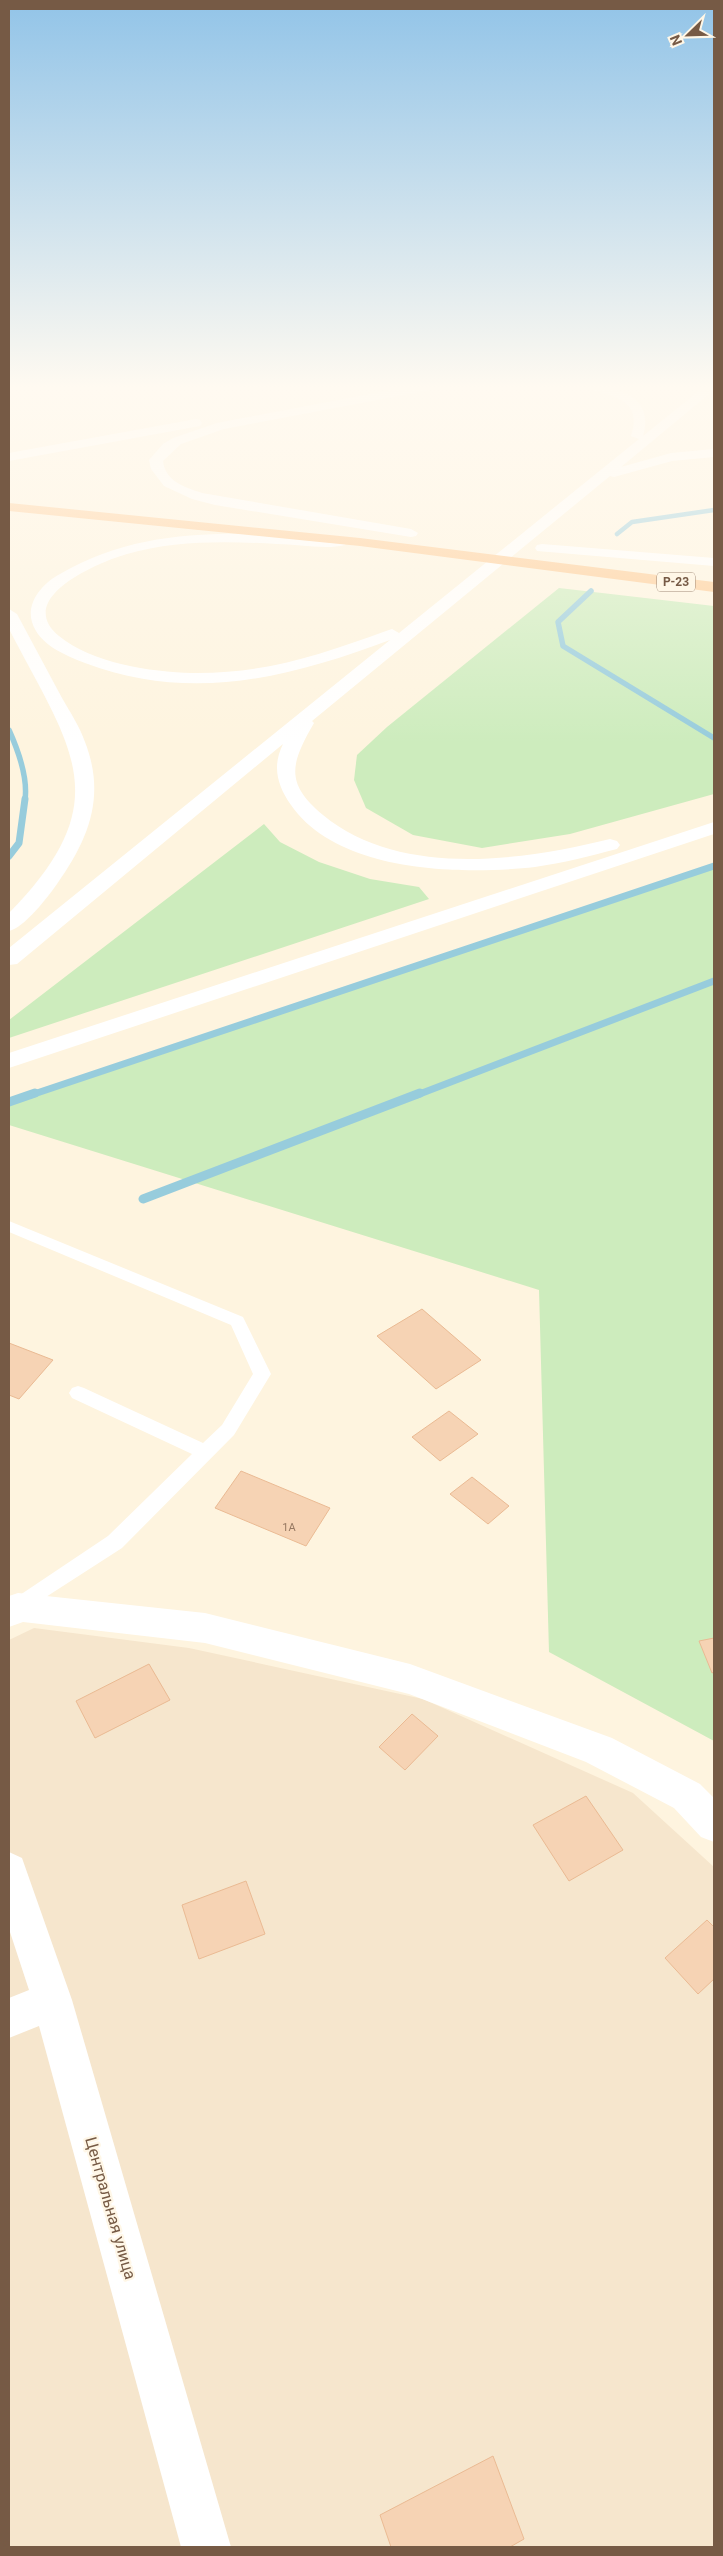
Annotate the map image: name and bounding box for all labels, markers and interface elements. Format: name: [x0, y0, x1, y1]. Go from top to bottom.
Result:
north arrow: [663, 10, 713, 60]
text: N: [667, 32, 685, 48]
road number: Р-23: [657, 572, 695, 592]
house number: 1А: [282, 1521, 297, 1534]
street label: Центральная улица: [81, 2135, 140, 2282]

